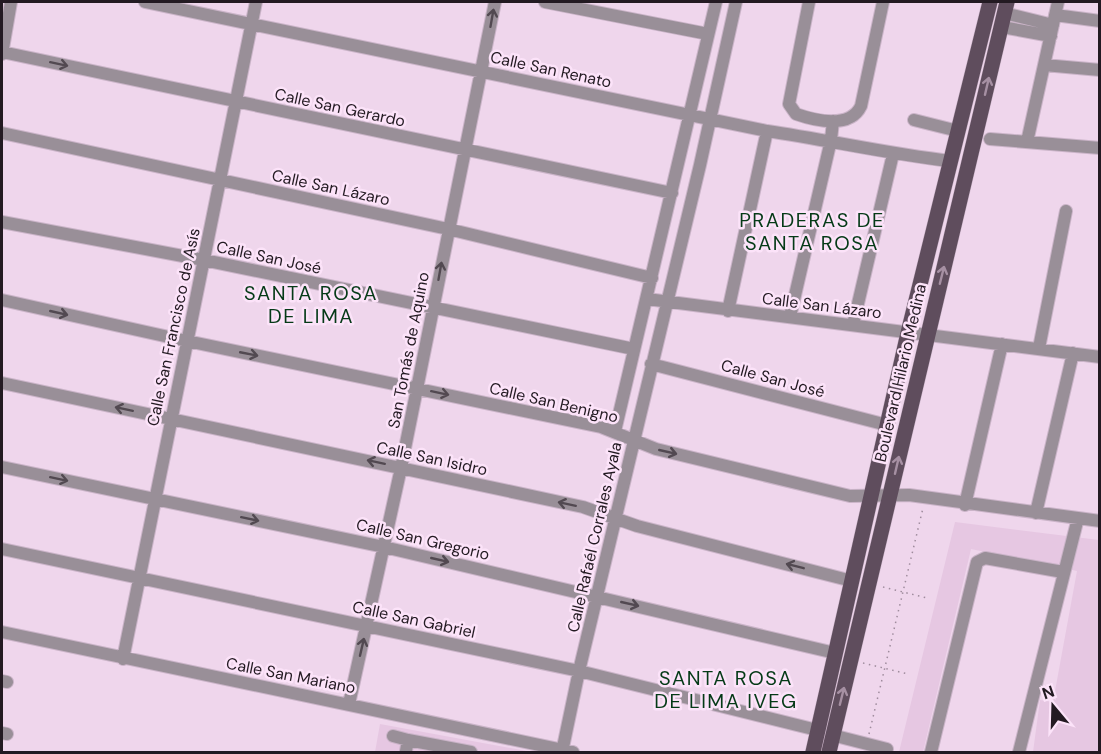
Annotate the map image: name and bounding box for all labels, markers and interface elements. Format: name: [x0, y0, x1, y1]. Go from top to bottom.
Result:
one-way arrow: [487, 8, 498, 28]
street label: Calle San Renato: [488, 46, 613, 93]
one-way arrow: [49, 59, 68, 71]
one-way arrow: [982, 76, 994, 95]
street label: Calle San Gerardo: [273, 83, 407, 132]
street label: Calle San Lázaro: [270, 165, 392, 210]
district label: PRADERAS DE SANTA ROSA: [739, 207, 885, 256]
street label: Calle San Francisco de Asís: [142, 226, 205, 428]
street label: Calle San José: [215, 236, 323, 279]
one-way arrow: [435, 261, 446, 281]
one-way arrow: [936, 266, 948, 285]
street label: San Tomás de Aquino: [383, 270, 434, 430]
district label: SANTA ROSA DE LIMA: [244, 280, 378, 329]
street label: Boulevard Hilario Medina: [870, 282, 931, 464]
street label: Calle San Lázaro: [761, 288, 883, 323]
one-way arrow: [49, 307, 68, 319]
one-way arrow: [239, 349, 258, 360]
street label: Calle San José: [719, 355, 827, 402]
street label: Calle San Benigno: [487, 377, 620, 428]
one-way arrow: [431, 387, 450, 399]
one-way arrow: [115, 403, 134, 414]
street label: Calle San Isidro: [375, 436, 489, 480]
street label: Calle Rafaél Corrales Ayala: [562, 440, 627, 634]
one-way arrow: [659, 447, 678, 459]
one-way arrow: [367, 456, 386, 468]
one-way arrow: [891, 456, 903, 475]
one-way arrow: [48, 474, 68, 485]
one-way arrow: [558, 498, 577, 509]
one-way arrow: [239, 514, 259, 525]
street label: Calle San Gregorio: [354, 514, 492, 565]
one-way arrow: [431, 554, 450, 566]
one-way arrow: [786, 560, 805, 572]
street label: Calle San Gabriel: [350, 596, 477, 643]
one-way arrow: [620, 599, 639, 610]
one-way arrow: [357, 637, 369, 656]
street label: Calle San Mariano: [224, 653, 357, 698]
district label: SANTA ROSA DE LIMA IVEG: [654, 665, 798, 714]
north arrow: [1023, 676, 1083, 736]
text: N: [1039, 680, 1057, 704]
one-way arrow: [836, 686, 848, 705]

